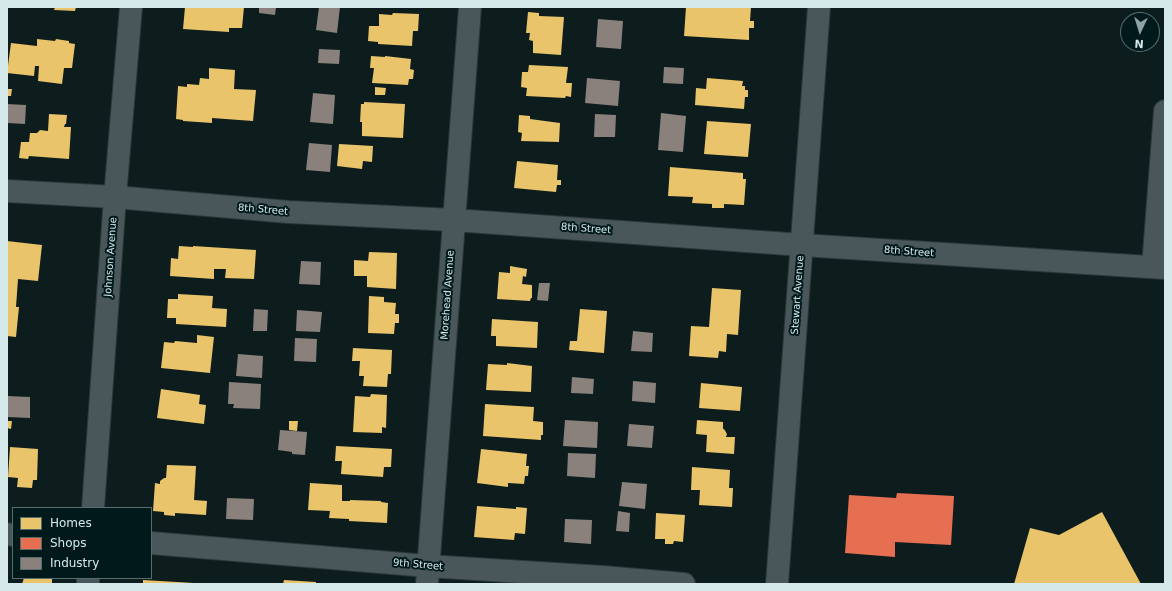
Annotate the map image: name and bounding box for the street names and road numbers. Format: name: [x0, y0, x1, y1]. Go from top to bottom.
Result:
street label: 8th Street: [237, 202, 289, 218]
street label: Johnson Avenue: [102, 217, 120, 297]
street label: 8th Street: [561, 221, 611, 237]
street label: 8th Street: [884, 244, 934, 260]
street label: Morehead Avenue: [439, 250, 457, 340]
street label: Stewart Avenue: [789, 255, 807, 335]
street label: 9th Street: [392, 557, 444, 573]

